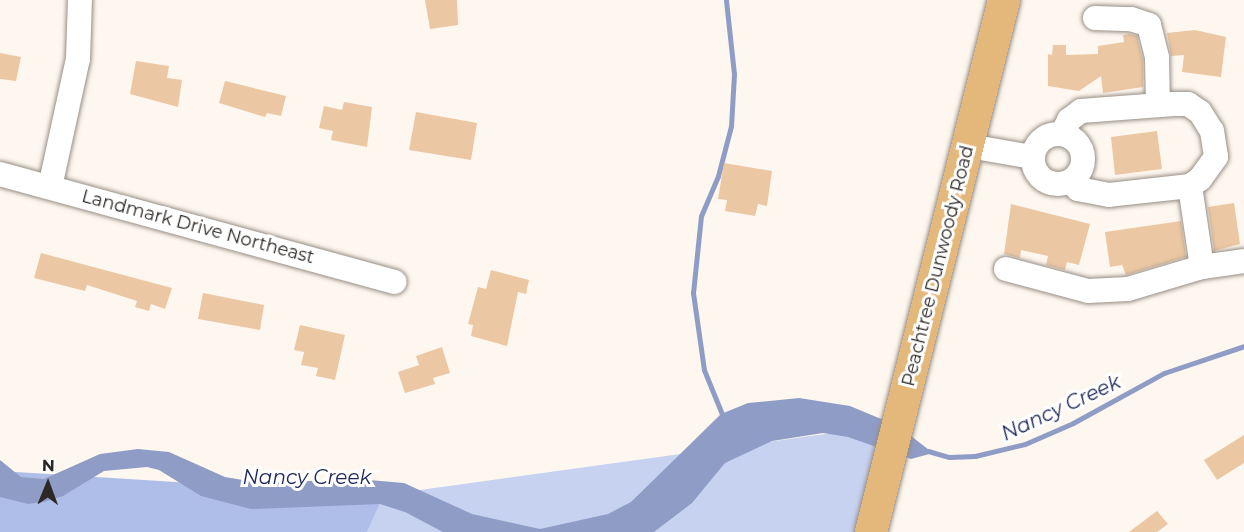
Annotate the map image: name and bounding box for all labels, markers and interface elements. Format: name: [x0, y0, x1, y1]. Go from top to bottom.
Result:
street label: Peachtree Dunwoody Road: [898, 143, 978, 389]
street label: Landmark Drive Northeast: [79, 186, 317, 268]
water label: Nancy Creek: [998, 370, 1124, 446]
north arrow: [18, 454, 78, 514]
text: N: [42, 456, 55, 475]
water label: Nancy Creek: [243, 465, 371, 489]

